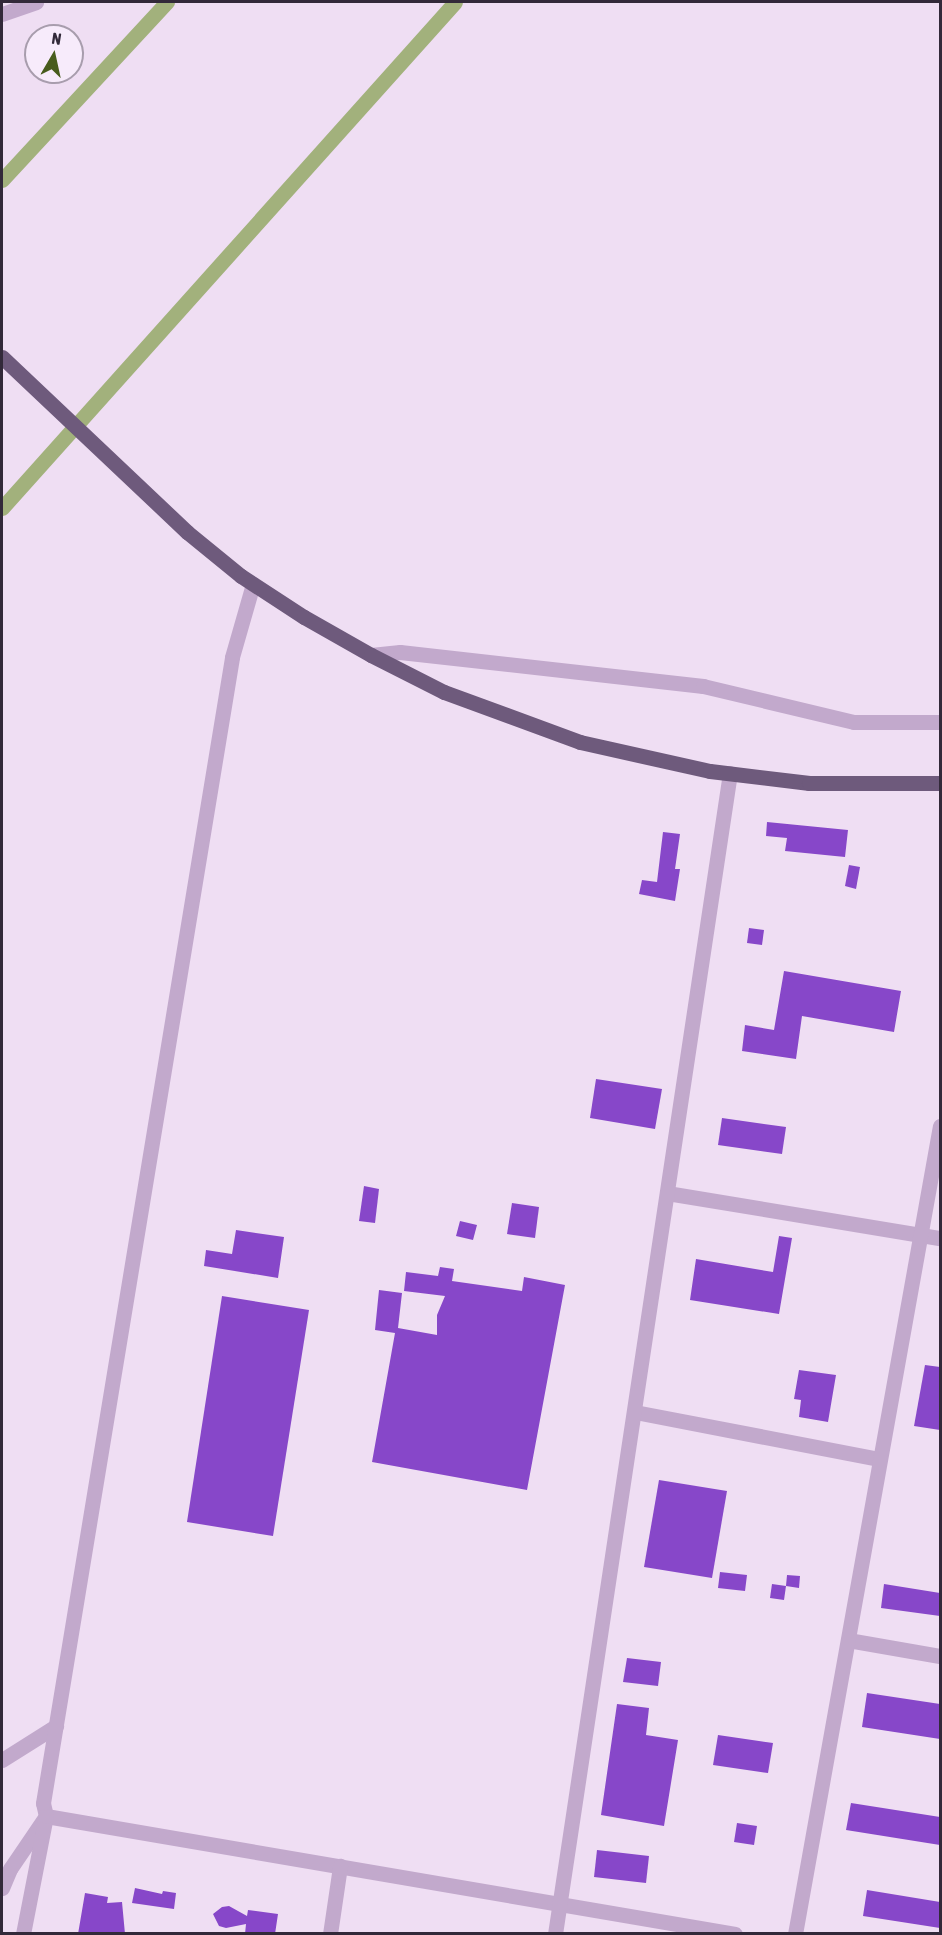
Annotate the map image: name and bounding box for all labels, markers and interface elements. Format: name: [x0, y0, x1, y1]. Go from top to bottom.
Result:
north arrow: [24, 24, 84, 84]
text: N: [50, 29, 63, 48]

